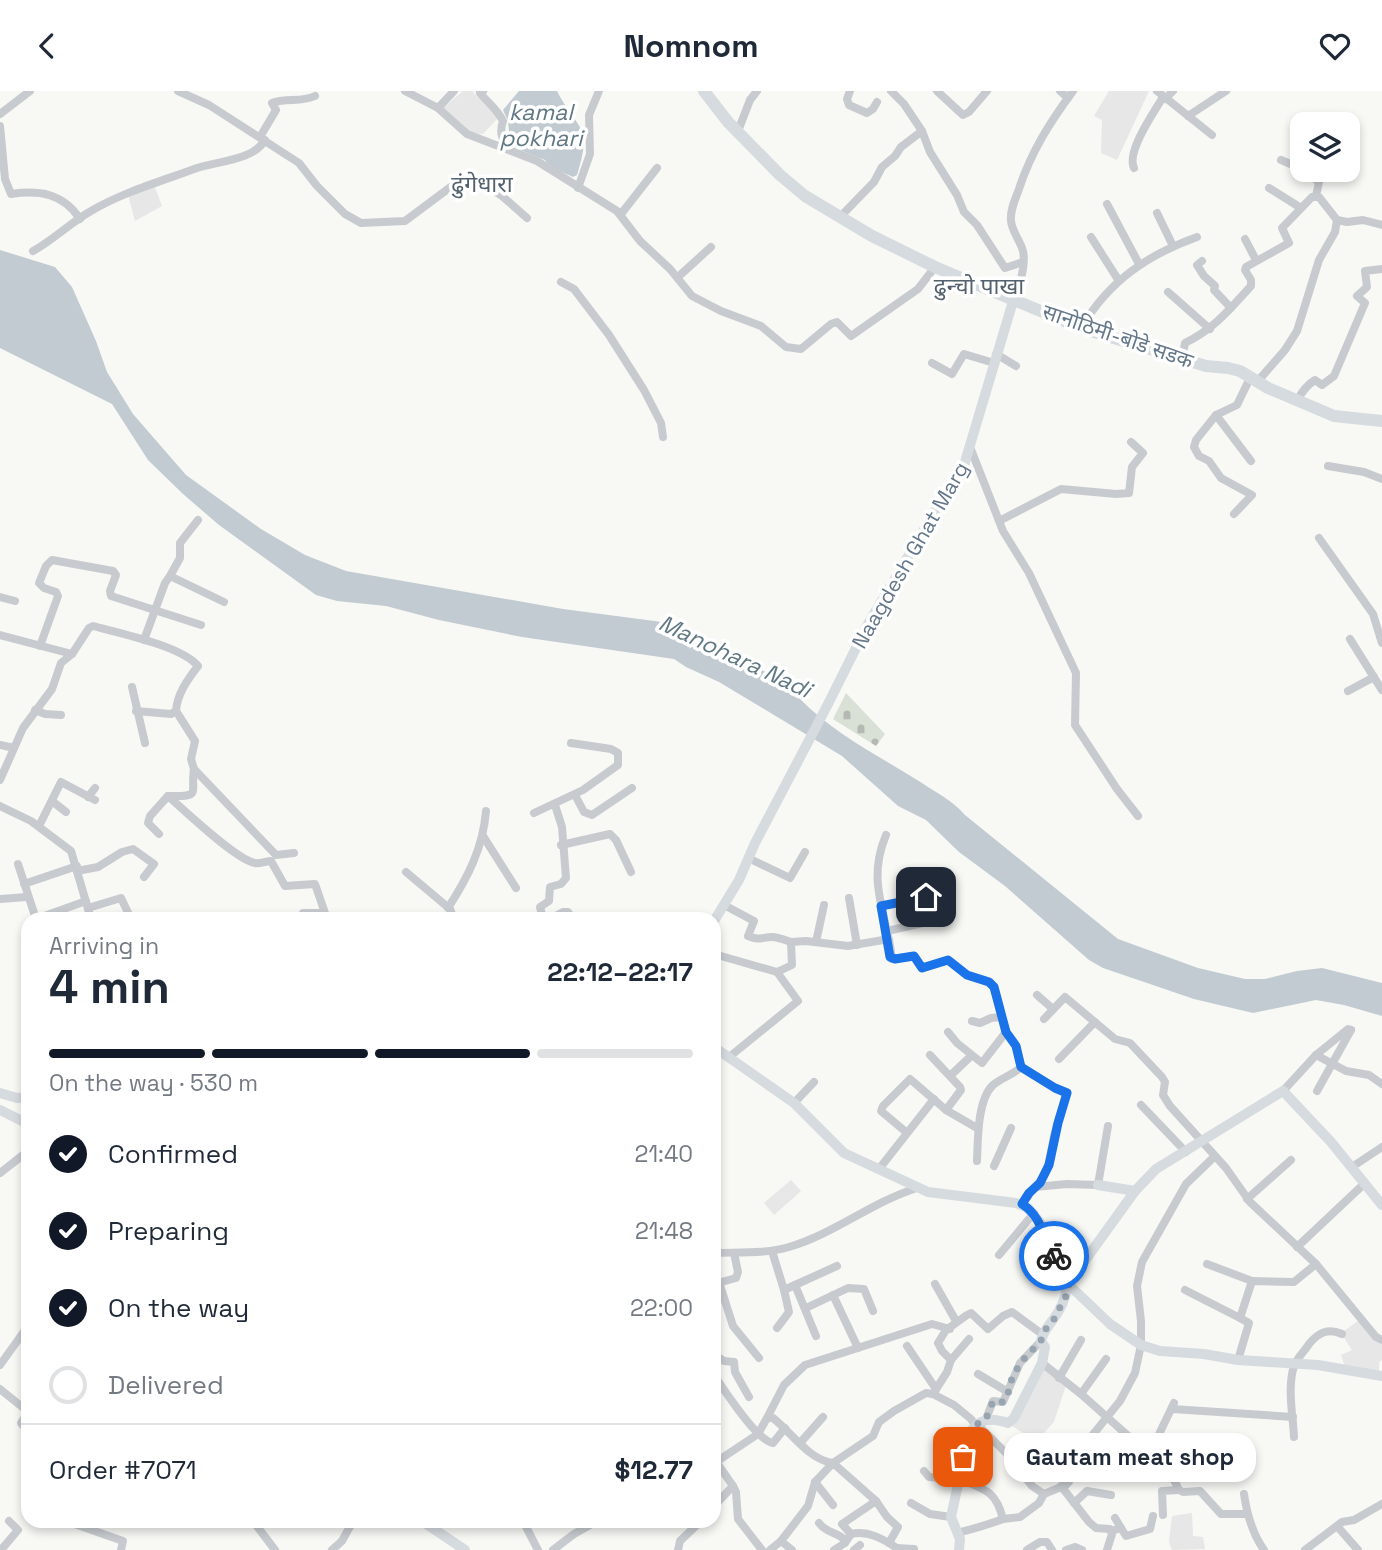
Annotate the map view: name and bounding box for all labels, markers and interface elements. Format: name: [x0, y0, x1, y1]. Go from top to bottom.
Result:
text: Nomnom: [624, 26, 758, 66]
icon: back: [28, 27, 66, 65]
icon: heart: [1316, 27, 1354, 65]
water label: kamal pokhari: [499, 97, 585, 153]
map controls: [1290, 112, 1360, 182]
button: layers: [1290, 112, 1360, 182]
district label: ढुंगेधारा: [451, 169, 514, 199]
district label: ढुन्चो पाखा: [934, 271, 1025, 301]
street label: सानोठिमी-बोडे सडक: [1039, 298, 1198, 375]
street label: Naagdesh Ghat Marg: [846, 457, 974, 653]
water label: Manohara Nadi: [654, 608, 818, 705]
pin: [896, 867, 956, 927]
icon: home: [907, 878, 945, 916]
text: Arriving in: [49, 931, 159, 961]
text: 22:12–22:17: [547, 955, 693, 989]
text: 4 min: [49, 958, 170, 1016]
text: On the way · 530 m: [49, 1068, 258, 1098]
icon: check: [49, 1135, 87, 1173]
text: Confirmed: [108, 1137, 238, 1171]
text: 21:40: [635, 1139, 693, 1169]
icon: check: [49, 1212, 87, 1250]
text: Preparing: [108, 1214, 229, 1248]
text: 21:48: [635, 1216, 693, 1246]
courier: [1019, 1221, 1089, 1291]
icon: bike: [1035, 1237, 1073, 1275]
icon: check: [49, 1289, 87, 1327]
text: On the way: [108, 1291, 249, 1325]
text: 22:00: [630, 1293, 693, 1323]
text: Delivered: [108, 1368, 224, 1402]
pin: [933, 1427, 993, 1487]
callout: Gautam meat shop: [1005, 1433, 1257, 1481]
icon: bag: [944, 1438, 982, 1476]
text: Gautam meat shop: [1026, 1442, 1234, 1472]
text: Order #7071: [49, 1453, 197, 1487]
text: $12.77: [614, 1453, 693, 1487]

